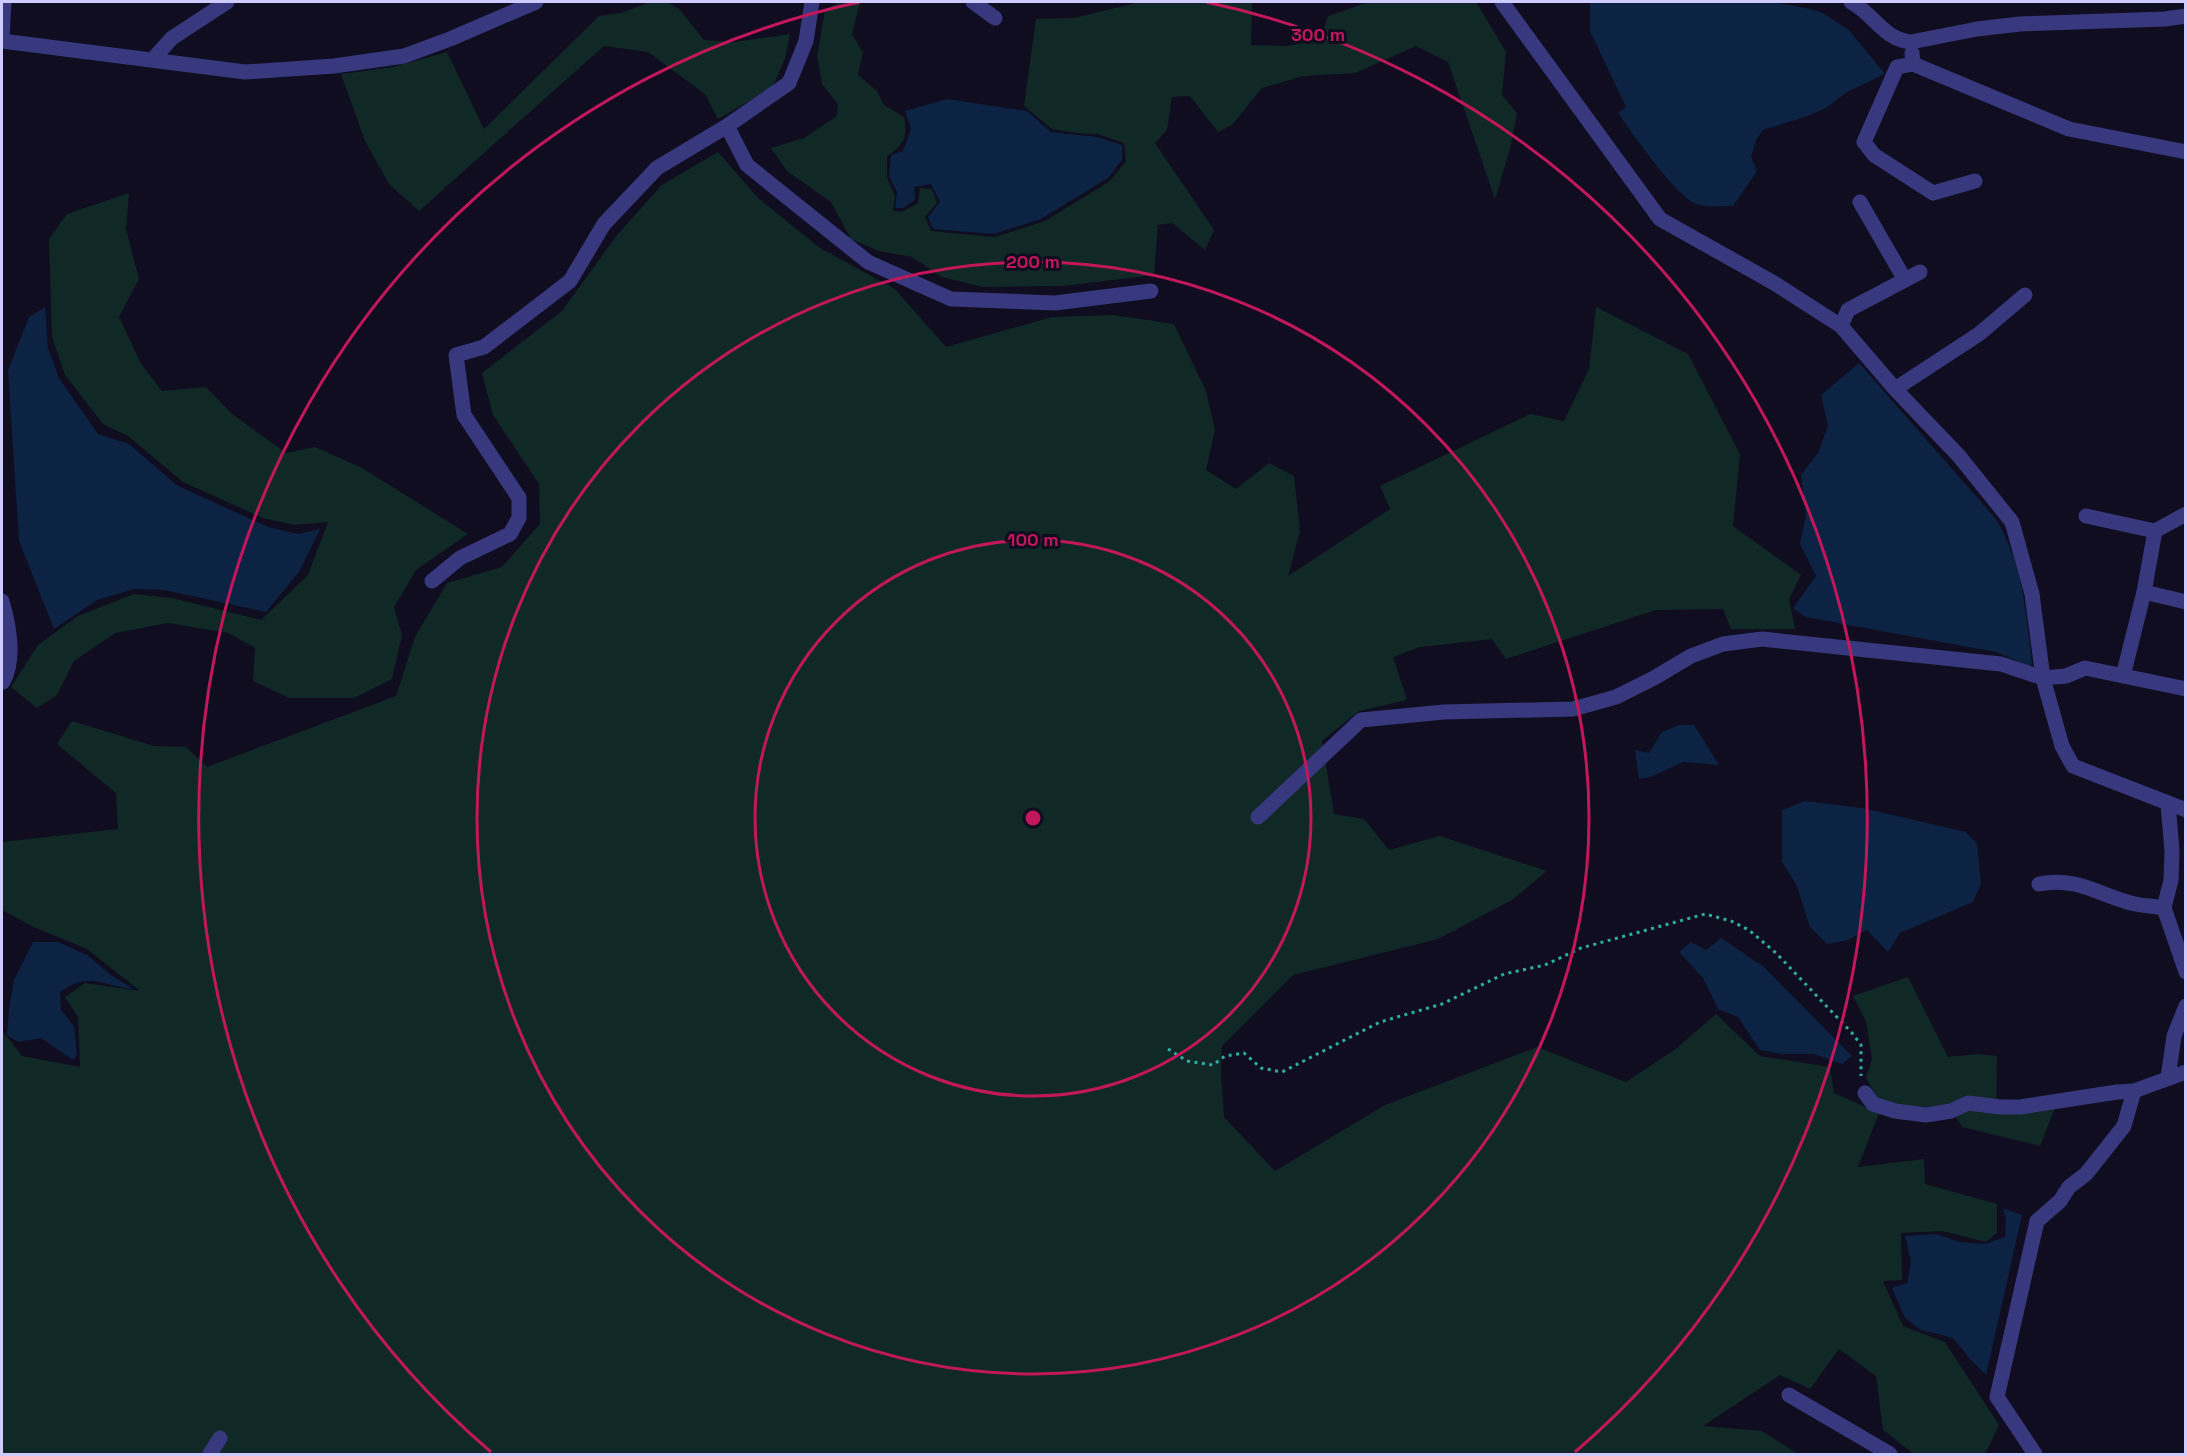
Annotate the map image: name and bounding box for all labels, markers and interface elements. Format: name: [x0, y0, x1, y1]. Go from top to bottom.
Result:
text: 300 m: [1291, 23, 1345, 46]
text: 200 m: [1006, 250, 1060, 273]
text: 100 m: [1007, 528, 1059, 551]
centre of rings: [1023, 808, 1043, 828]

